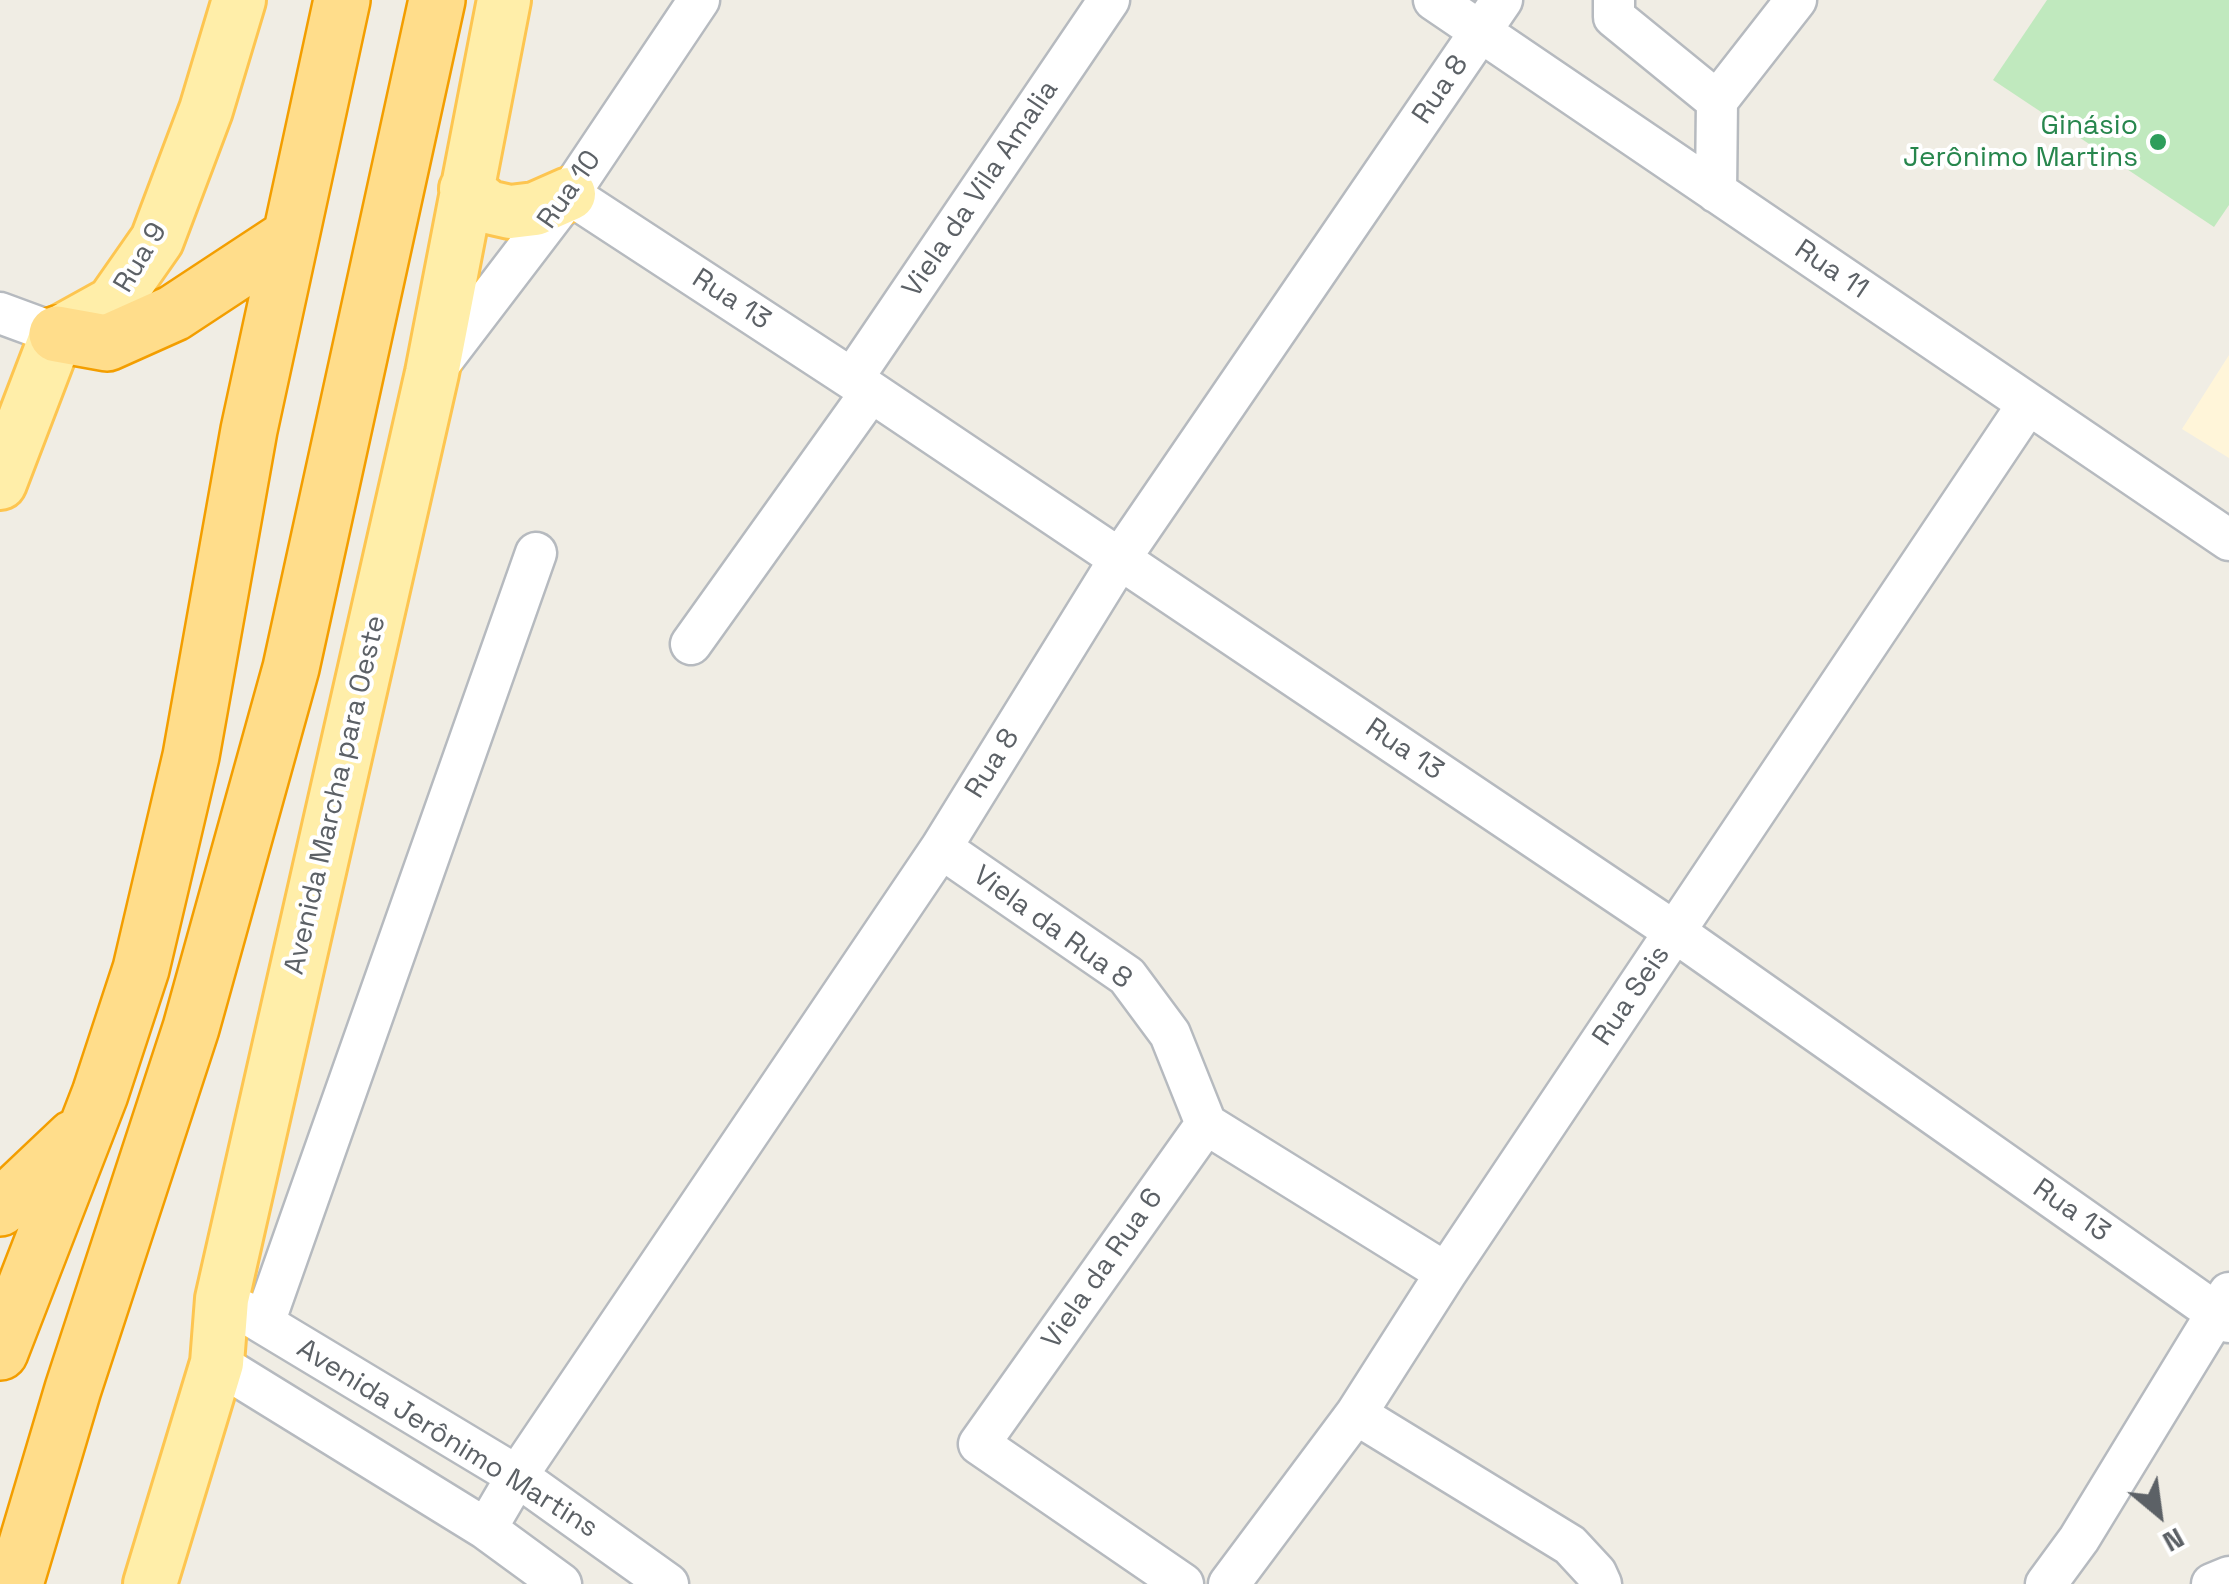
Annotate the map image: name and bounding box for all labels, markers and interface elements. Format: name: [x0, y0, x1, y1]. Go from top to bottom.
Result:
street label: Rua 8: [1406, 49, 1476, 131]
street label: Viela da Vila Amalia: [896, 74, 1066, 304]
place label: Ginásio Jerônimo Martins: [1903, 109, 2138, 175]
marker: Ginásio Jerônimo Martins: [2147, 131, 2169, 153]
street label: Rua 10: [531, 144, 609, 236]
street label: Rua 9: [107, 217, 175, 299]
street label: Rua 11: [1788, 233, 1874, 307]
street label: Rua 13: [685, 262, 777, 338]
street label: Avenida Marcha para Oeste: [278, 612, 394, 978]
street label: Rua 13: [1359, 712, 1449, 788]
street label: Rua 8: [959, 723, 1027, 805]
street label: Viela da Rua 8: [966, 859, 1138, 997]
street label: Rua Seis: [1586, 940, 1678, 1052]
street label: Rua 13: [2026, 1172, 2116, 1250]
street label: Viela da Rua 6: [1035, 1183, 1171, 1355]
street label: Avenida Jerônimo Martins: [290, 1332, 604, 1546]
north arrow: [2109, 1464, 2209, 1564]
text: N: [2157, 1520, 2190, 1561]

